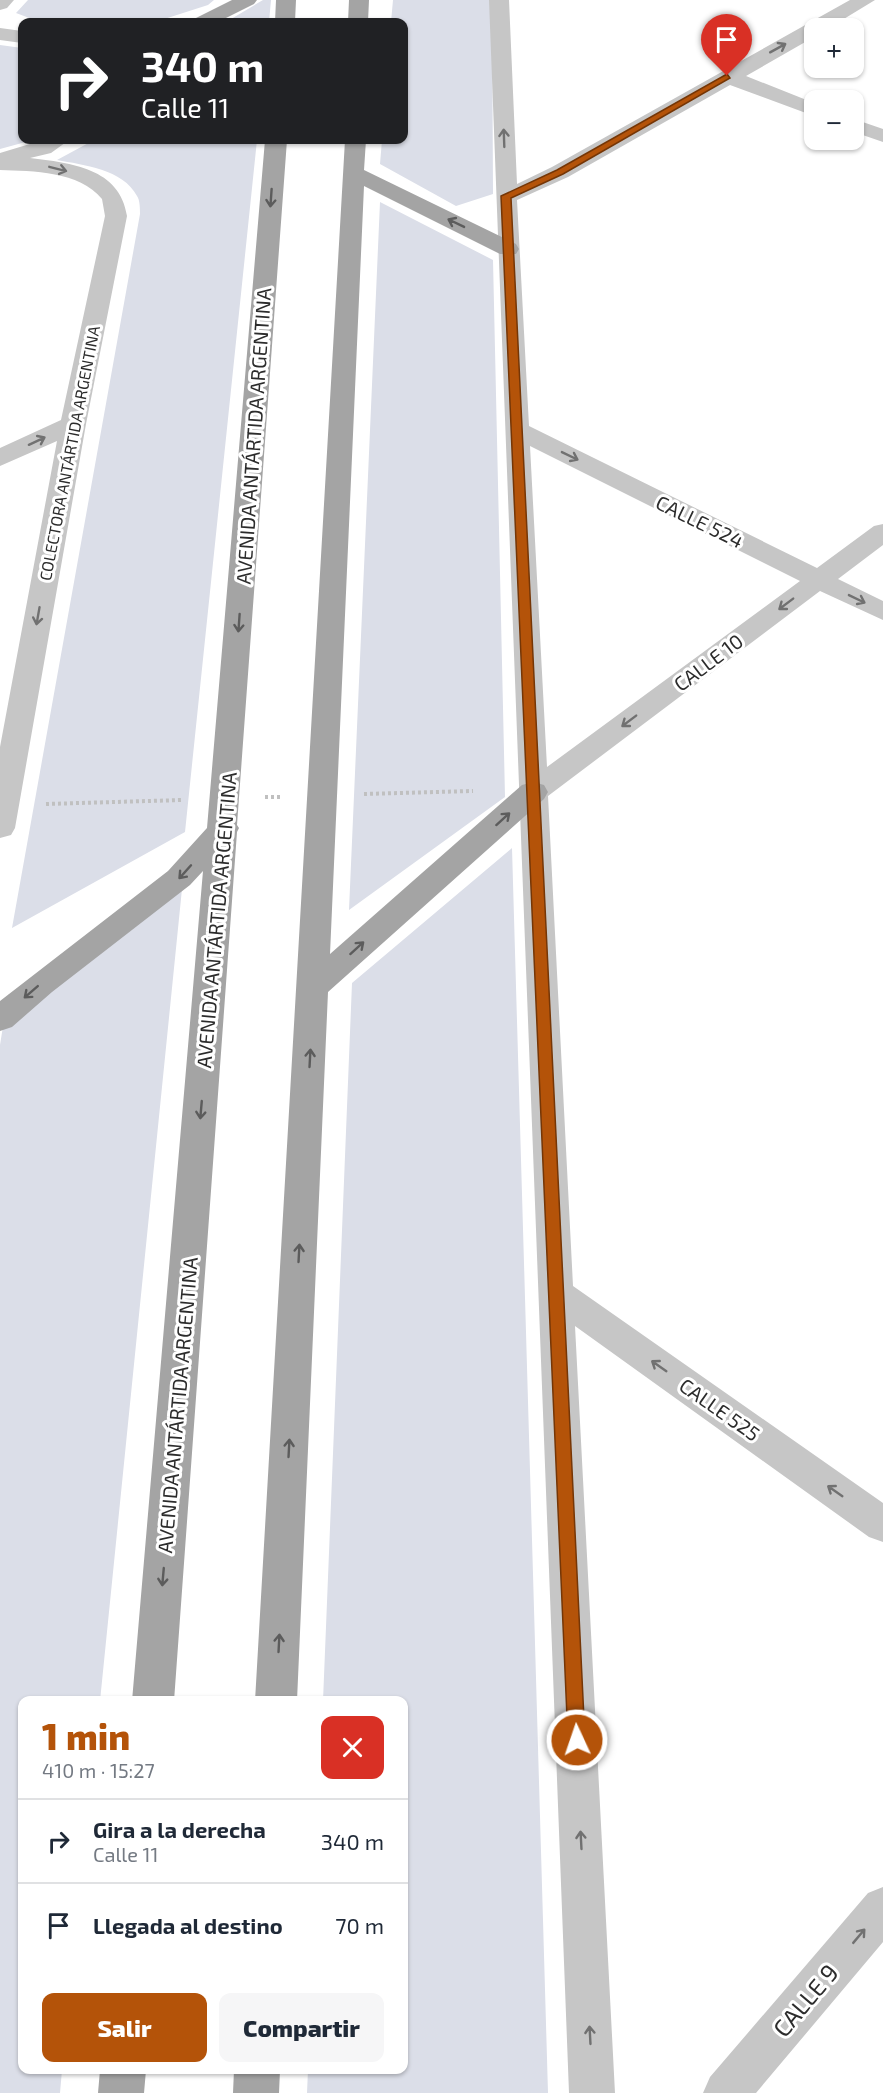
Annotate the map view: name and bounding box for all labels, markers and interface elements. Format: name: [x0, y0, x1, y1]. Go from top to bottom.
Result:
pin: [701, 14, 752, 76]
map controls: [804, 18, 864, 150]
button: +: [804, 18, 864, 78]
icon: arrive: [710, 23, 743, 56]
text: 340 m: [141, 40, 264, 90]
icon: right: [42, 42, 120, 120]
one-way arrow: [769, 42, 787, 53]
button: −: [804, 90, 864, 150]
text: Calle 11: [141, 91, 229, 123]
one-way arrow: [498, 129, 510, 149]
one-way arrow: [48, 164, 67, 176]
one-way arrow: [266, 187, 277, 207]
one-way arrow: [447, 217, 465, 229]
street label: AVENIDA ANTÁRTIDA ARGENTINA: [231, 286, 275, 585]
street label: COLECTORA ANTÁRTIDA ARGENTINA: [35, 324, 103, 582]
one-way arrow: [27, 435, 45, 447]
one-way arrow: [561, 451, 579, 463]
street label: CALLE 524: [652, 490, 748, 552]
one-way arrow: [848, 594, 866, 606]
one-way arrow: [778, 598, 794, 611]
one-way arrow: [32, 605, 43, 625]
one-way arrow: [233, 612, 244, 632]
street label: CALLE 10: [669, 628, 747, 696]
one-way arrow: [621, 714, 637, 727]
street label: AVENIDA ANTÁRTIDA ARGENTINA: [191, 770, 241, 1069]
one-way arrow: [495, 812, 510, 826]
one-way arrow: [178, 864, 192, 879]
one-way arrow: [349, 941, 364, 955]
one-way arrow: [24, 985, 39, 999]
one-way arrow: [304, 1049, 315, 1069]
one-way arrow: [195, 1100, 206, 1120]
one-way arrow: [294, 1244, 305, 1264]
street label: AVENIDA ANTÁRTIDA ARGENTINA: [152, 1255, 202, 1554]
one-way arrow: [651, 1360, 668, 1372]
street label: CALLE 525: [675, 1373, 765, 1445]
one-way arrow: [284, 1438, 295, 1458]
one-way arrow: [828, 1485, 844, 1497]
one-way arrow: [157, 1566, 168, 1586]
one-way arrow: [274, 1633, 285, 1653]
position arrow: [545, 1708, 609, 1772]
text: 1 min: [42, 1714, 130, 1757]
button: close: [321, 1716, 384, 1779]
text: 410 m · 15:27: [42, 1758, 155, 1782]
text: Gira a la derecha: [93, 1816, 266, 1842]
icon: right: [42, 1825, 75, 1858]
text: 340 m: [321, 1828, 384, 1854]
one-way arrow: [575, 1830, 587, 1850]
text: Calle 11: [93, 1842, 158, 1866]
icon: arrive: [42, 1909, 75, 1942]
text: Llegada al destino: [93, 1912, 283, 1938]
text: 70 m: [335, 1912, 384, 1938]
one-way arrow: [852, 1929, 866, 1944]
street label: CALLE 9: [766, 1958, 844, 2042]
button: Salir: [42, 1993, 207, 2062]
button: Compartir: [219, 1993, 384, 2062]
one-way arrow: [584, 2025, 595, 2045]

